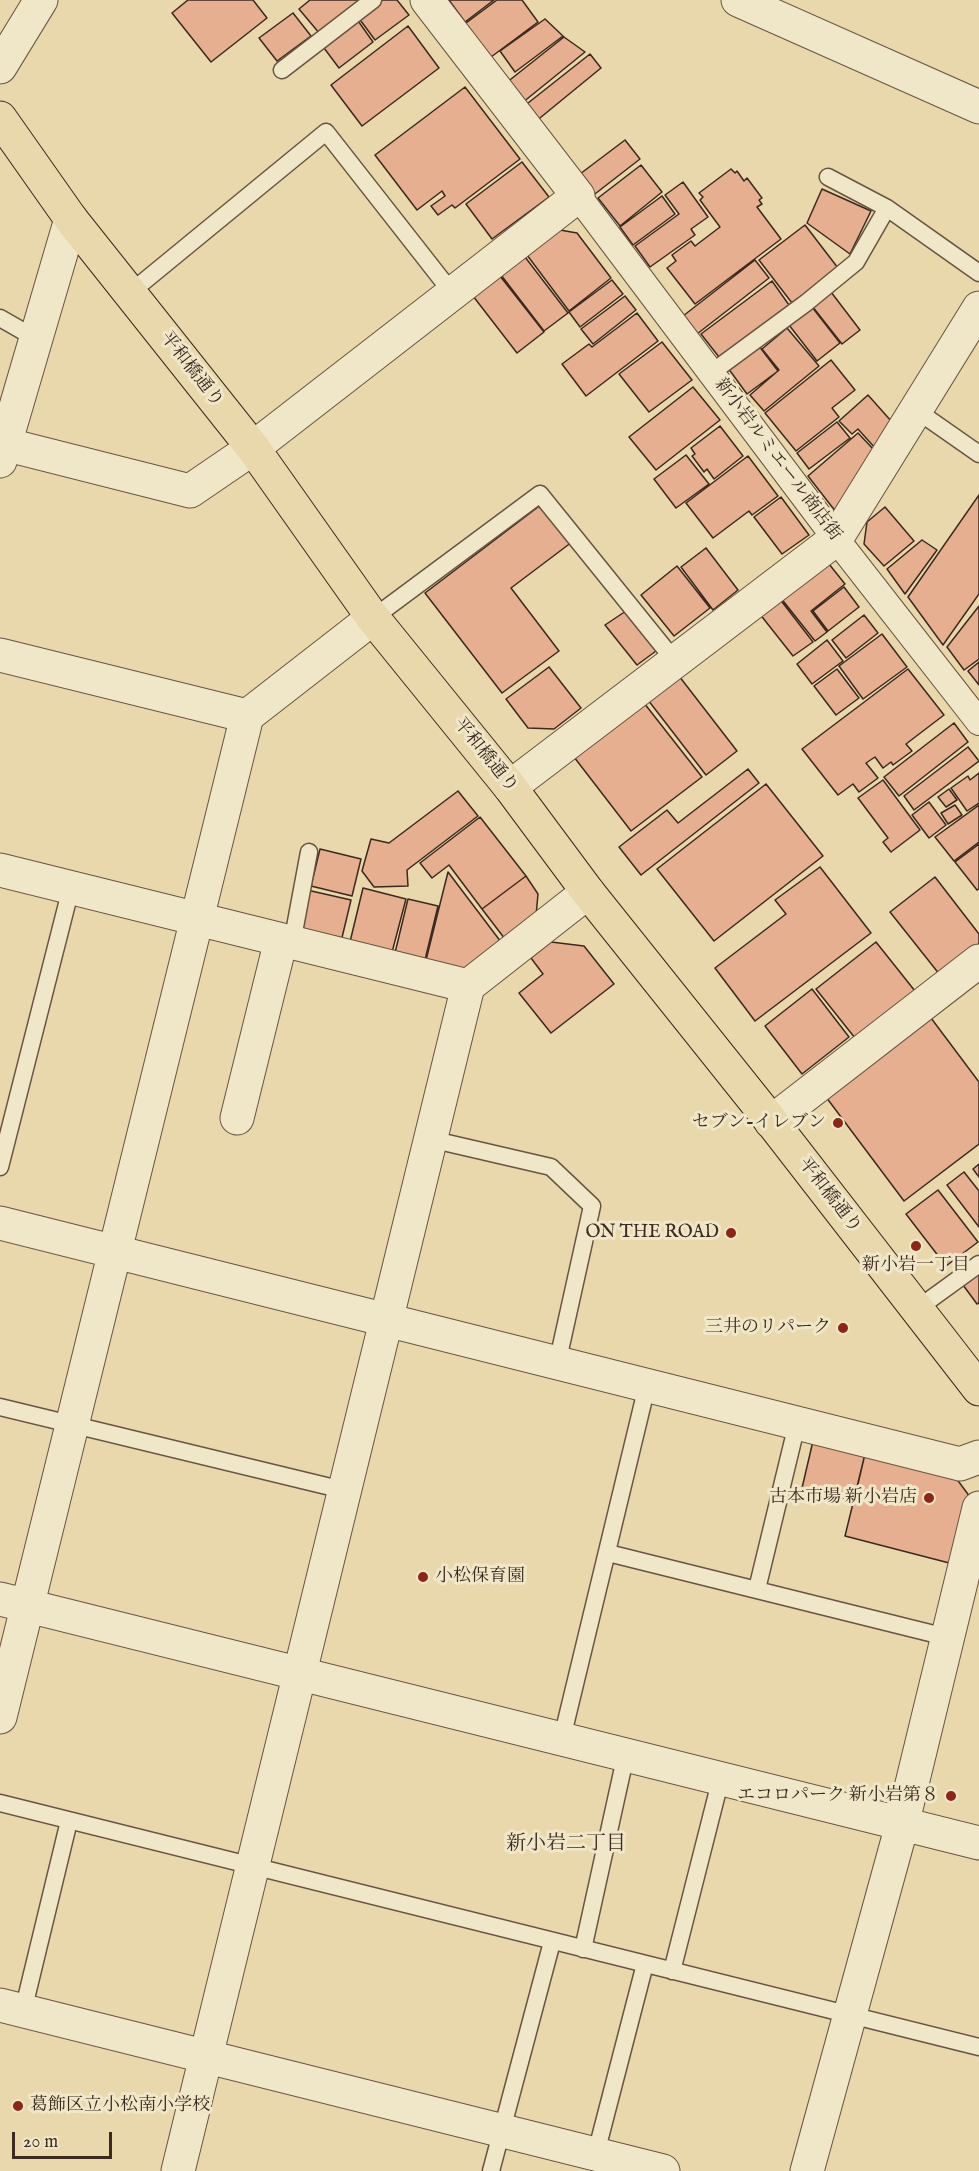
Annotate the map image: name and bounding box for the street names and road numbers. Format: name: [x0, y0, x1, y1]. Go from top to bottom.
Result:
street label: 平和橋通り: [155, 328, 227, 412]
street label: 新小岩ルミエール商店街: [709, 374, 845, 546]
street label: 平和橋通り: [448, 714, 522, 798]
street label: 平和橋通り: [793, 1154, 865, 1238]

